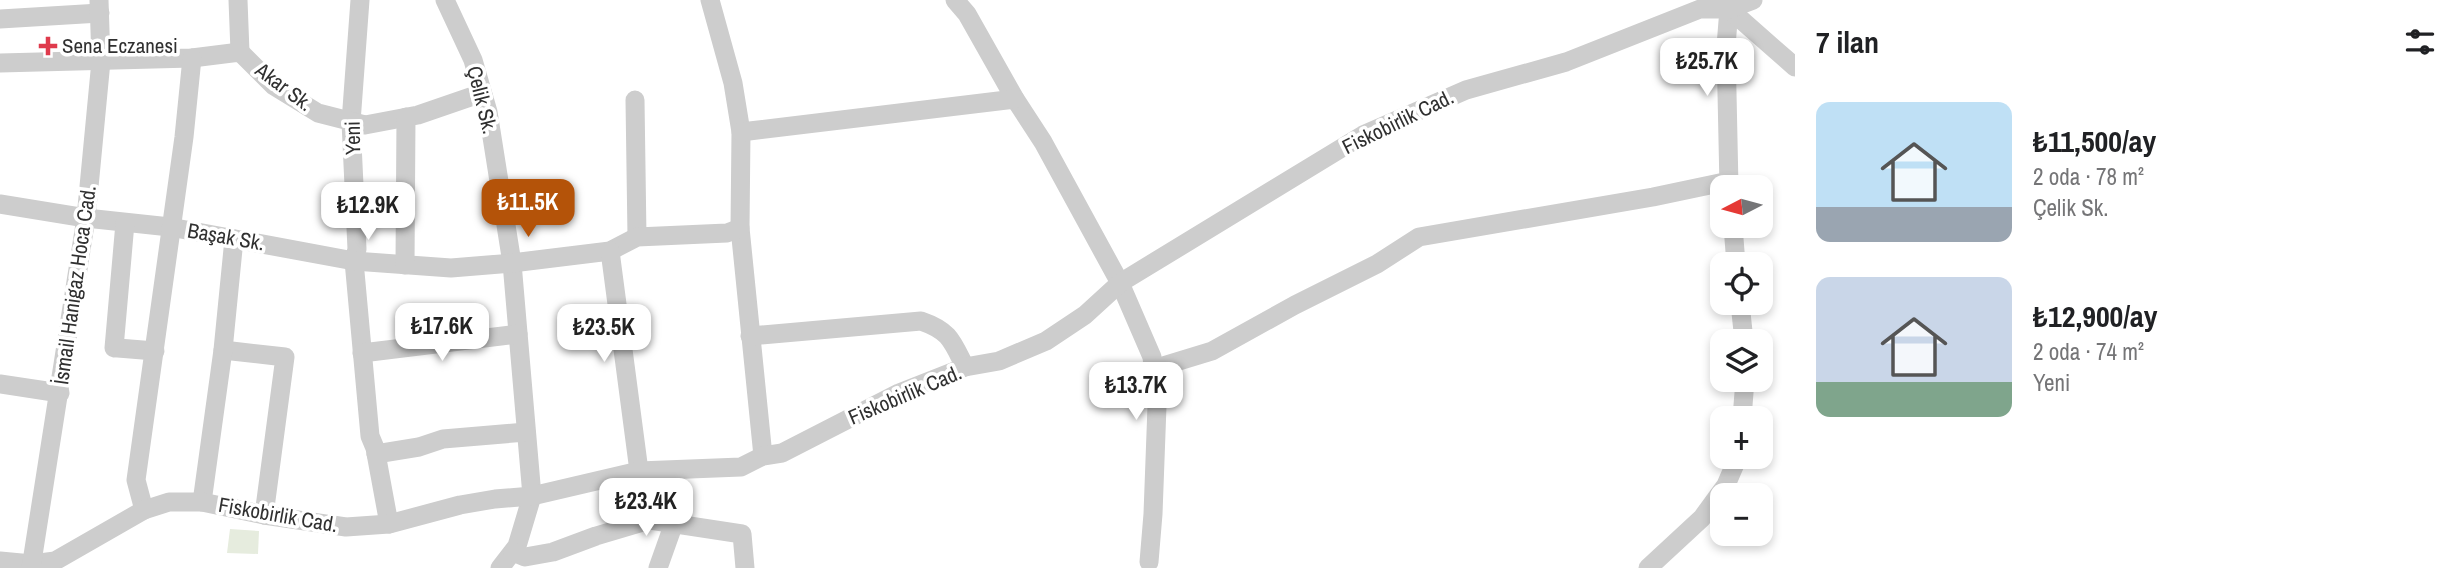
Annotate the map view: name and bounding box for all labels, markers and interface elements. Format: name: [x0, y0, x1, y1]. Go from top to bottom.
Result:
text: 7 ilan: [1816, 22, 1879, 62]
icon: filters: [2401, 23, 2439, 61]
place label: Sena Eczanesi: [62, 31, 178, 60]
marker: Sena Eczanesi: [40, 38, 56, 54]
pin: ₺25.7K: [1650, 38, 1764, 98]
text: ₺25.7K: [1676, 45, 1738, 76]
street label: Akar Sk.: [249, 55, 319, 118]
street label: Çelik Sk.: [460, 63, 505, 137]
street label: Fiskobirlik Cad.: [1337, 82, 1458, 161]
street label: Yeni: [338, 121, 367, 155]
text: ₺11,500/ay: [2033, 121, 2156, 161]
icon: home: [1872, 130, 1956, 214]
text: 2 oda · 78 m²: [2033, 161, 2144, 192]
north arrow: [1710, 175, 1773, 238]
map controls: [1710, 175, 1773, 546]
pin: ₺11.5K: [471, 180, 585, 239]
pin: ₺12.9K: [311, 182, 425, 242]
street label: İsmail Hanigaz Hoca Cad.: [46, 183, 103, 386]
text: ₺11.5K: [498, 186, 558, 217]
text: ₺12.9K: [337, 189, 399, 220]
text: Çelik Sk.: [2033, 192, 2108, 223]
street label: Başak Sk.: [185, 215, 267, 258]
button: locate: [1710, 252, 1773, 315]
text: ₺12,900/ay: [2033, 296, 2157, 336]
pin: ₺17.6K: [385, 304, 499, 363]
pin: ₺23.5K: [547, 304, 661, 364]
icon: home: [1872, 305, 1956, 389]
text: ₺17.6K: [411, 310, 473, 341]
text: ₺23.5K: [573, 311, 635, 342]
button: layers: [1710, 329, 1773, 392]
text: 2 oda · 74 m²: [2033, 336, 2144, 367]
street label: Fiskobirlik Cad.: [844, 358, 966, 431]
pin: ₺13.7K: [1079, 362, 1193, 422]
text: Yeni: [2033, 367, 2070, 398]
text: ₺13.7K: [1105, 369, 1167, 400]
button: +: [1710, 406, 1773, 469]
pin: ₺23.4K: [589, 478, 703, 538]
button: −: [1710, 483, 1773, 546]
text: ₺23.4K: [615, 485, 677, 516]
street label: Fiskobirlik Cad.: [216, 490, 340, 539]

